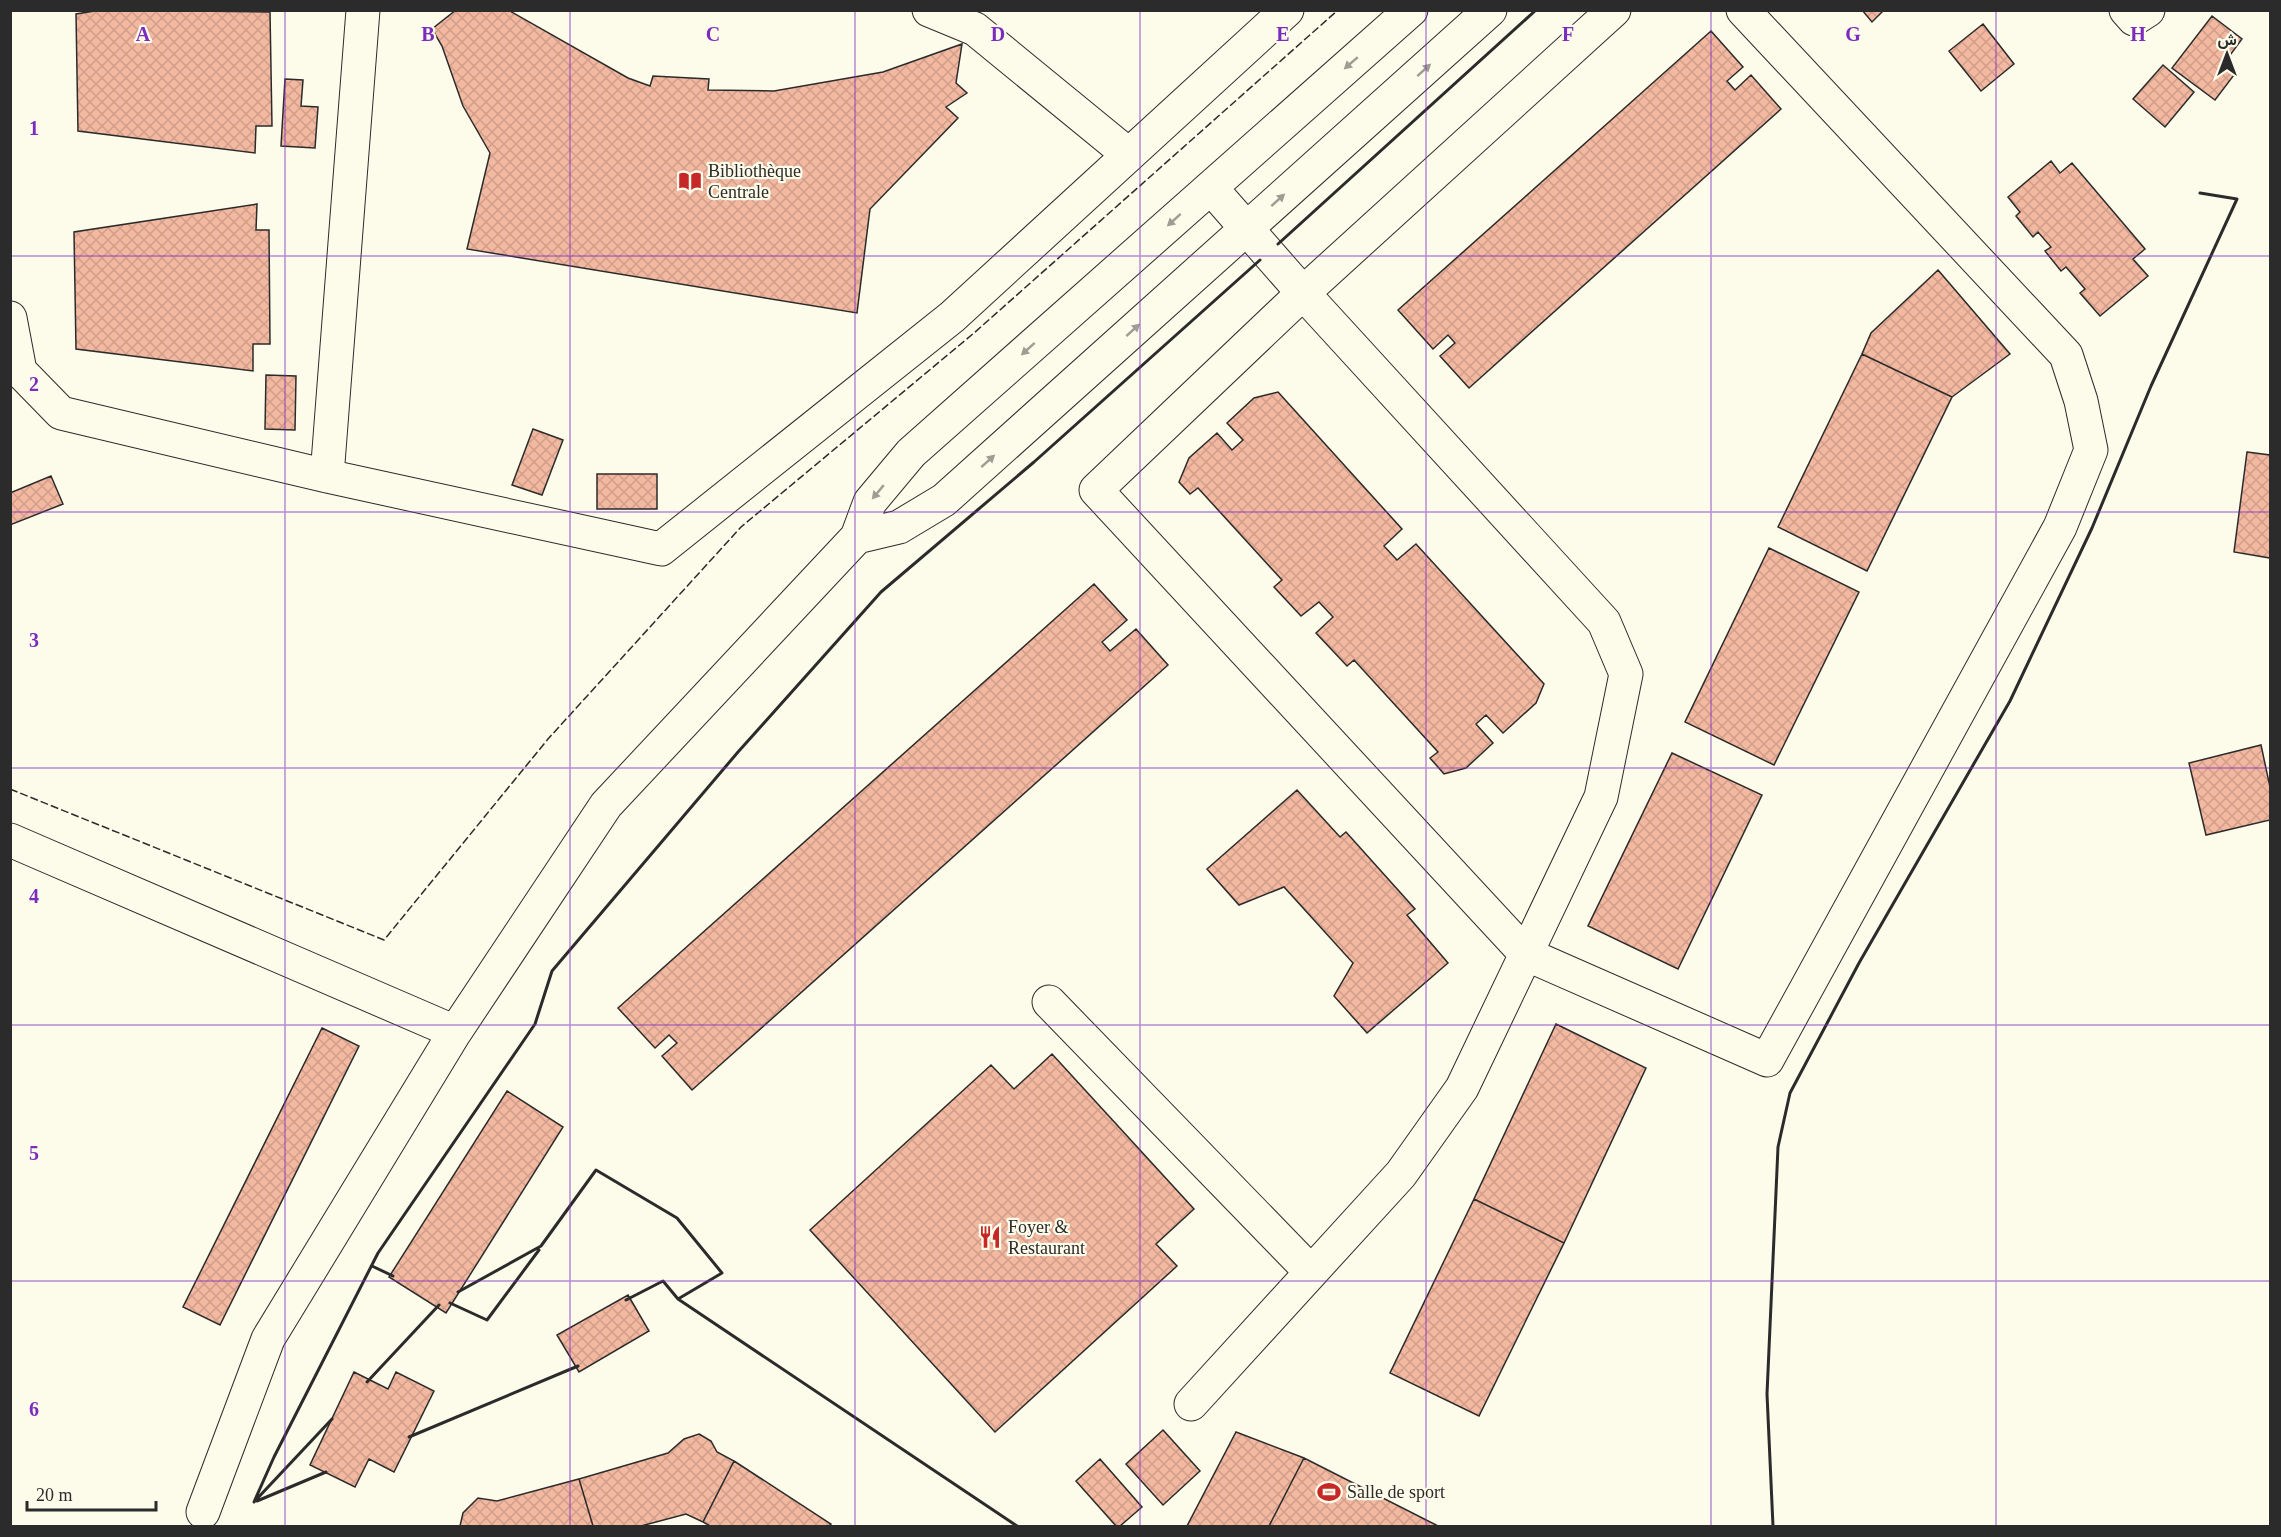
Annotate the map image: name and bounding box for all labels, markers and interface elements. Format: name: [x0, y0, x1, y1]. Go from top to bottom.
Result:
text: A: [136, 23, 151, 45]
text: B: [421, 23, 435, 45]
text: C: [706, 23, 720, 45]
text: D: [991, 23, 1005, 45]
text: E: [1276, 23, 1290, 45]
text: F: [1562, 23, 1574, 45]
text: G: [1845, 23, 1861, 45]
text: H: [2130, 23, 2146, 45]
north arrow: [2197, 24, 2257, 84]
text: ش: [2217, 31, 2237, 49]
one-way arrow: [1344, 56, 1359, 69]
one-way arrow: [1416, 63, 1431, 77]
text: 1: [29, 117, 39, 139]
place label: Bibliothèque Centrale: [708, 161, 801, 202]
library icon: Bibliothèque Centrale: [677, 168, 703, 194]
one-way arrow: [1271, 193, 1286, 207]
one-way arrow: [1167, 213, 1182, 226]
one-way arrow: [1125, 324, 1140, 337]
one-way arrow: [1020, 343, 1036, 356]
text: 2: [29, 373, 39, 395]
one-way arrow: [980, 455, 995, 468]
one-way arrow: [872, 484, 885, 499]
text: 3: [29, 629, 39, 651]
text: 4: [29, 885, 39, 907]
text: 5: [29, 1142, 39, 1164]
place label: Foyer & Restaurant: [1008, 1217, 1085, 1258]
restaurant icon: Foyer & Restaurant: [977, 1224, 1003, 1250]
text: 6: [29, 1398, 39, 1420]
scale bar: [27, 1474, 156, 1512]
sports icon: Salle de sport: [1316, 1479, 1342, 1505]
place label: Salle de sport: [1347, 1482, 1445, 1502]
text: 20 m: [36, 1485, 73, 1505]

